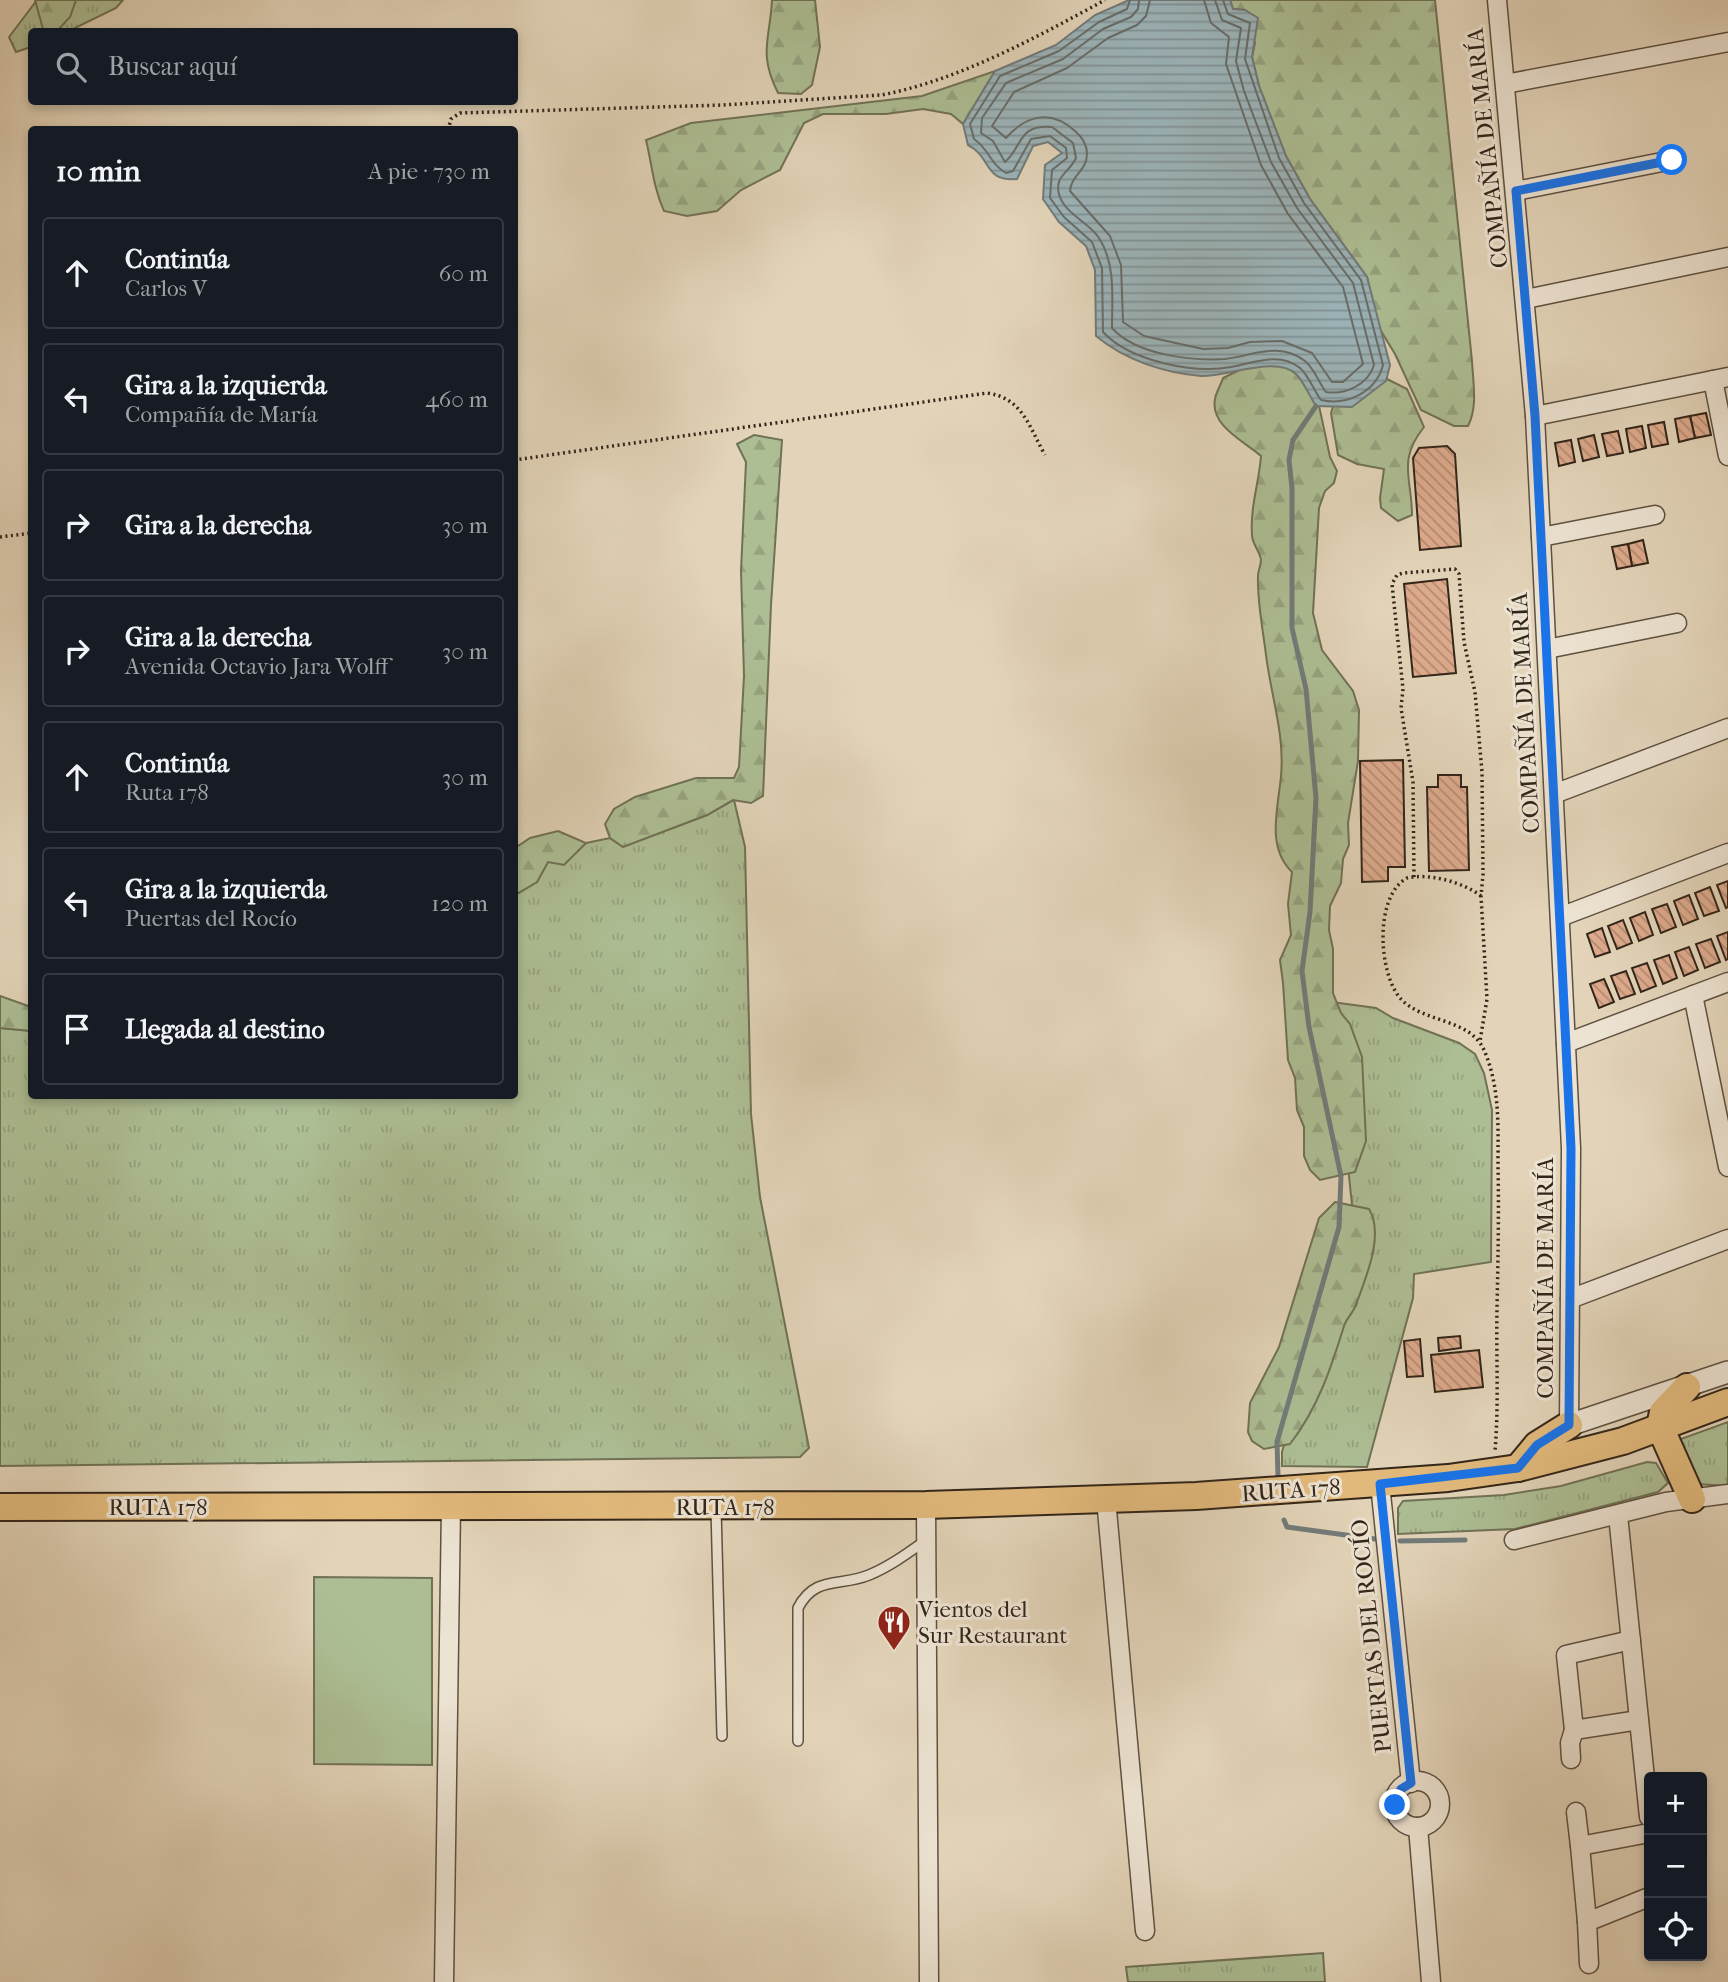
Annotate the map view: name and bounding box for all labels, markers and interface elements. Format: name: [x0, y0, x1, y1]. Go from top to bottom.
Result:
street label: COMPAÑÍA DE MARÍA: [1461, 25, 1514, 269]
search box: [28, 28, 518, 105]
icon: search: [52, 48, 90, 86]
text: Buscar aquí: [108, 51, 237, 82]
route start: [1656, 144, 1687, 175]
text: 10 min: [56, 154, 141, 189]
text: A pie · 730 m: [368, 158, 490, 185]
text: Continúa: [125, 244, 229, 275]
icon: ahead: [58, 254, 96, 292]
text: 60 m: [439, 260, 488, 287]
text: Carlos V: [125, 275, 207, 302]
text: Gira a la izquierda: [125, 370, 327, 401]
icon: left: [58, 380, 96, 418]
text: 460 m: [425, 386, 488, 413]
text: Compañía de María: [125, 401, 318, 428]
icon: right: [58, 506, 96, 544]
text: Gira a la derecha: [125, 510, 311, 541]
text: 30 m: [442, 512, 488, 539]
street label: COMPAÑÍA DE MARÍA: [1506, 591, 1545, 834]
text: Gira a la derecha: [125, 622, 311, 653]
icon: right: [58, 632, 96, 670]
text: 30 m: [442, 638, 488, 665]
text: Avenida Octavio Jara Wolff: [125, 653, 388, 680]
text: Continúa: [125, 748, 229, 779]
icon: ahead: [58, 758, 96, 796]
text: 30 m: [442, 764, 488, 791]
text: Ruta 178: [125, 779, 209, 806]
text: Gira a la izquierda: [125, 874, 327, 905]
icon: left: [58, 884, 96, 922]
text: 120 m: [431, 890, 488, 917]
text: Puertas del Rocío: [125, 905, 297, 932]
icon: arrive: [58, 1010, 96, 1048]
text: Llegada al destino: [125, 1014, 325, 1045]
street label: COMPAÑÍA DE MARÍA: [1532, 1156, 1559, 1399]
street label: RUTA 178: [1241, 1474, 1341, 1507]
street label: RUTA 178: [108, 1494, 208, 1521]
street label: RUTA 178: [675, 1494, 775, 1521]
street label: PUERTAS DEL ROCÍO: [1346, 1518, 1397, 1754]
place label: Vientos del Sur Restaurant: [917, 1596, 1067, 1649]
restaurant icon: Vientos del Sur Restaurant: [875, 1603, 913, 1652]
map controls: [1644, 1772, 1707, 1961]
button: +: [1644, 1772, 1707, 1835]
route end: [1379, 1789, 1410, 1820]
button: −: [1644, 1835, 1707, 1898]
button: locate: [1644, 1898, 1707, 1961]

